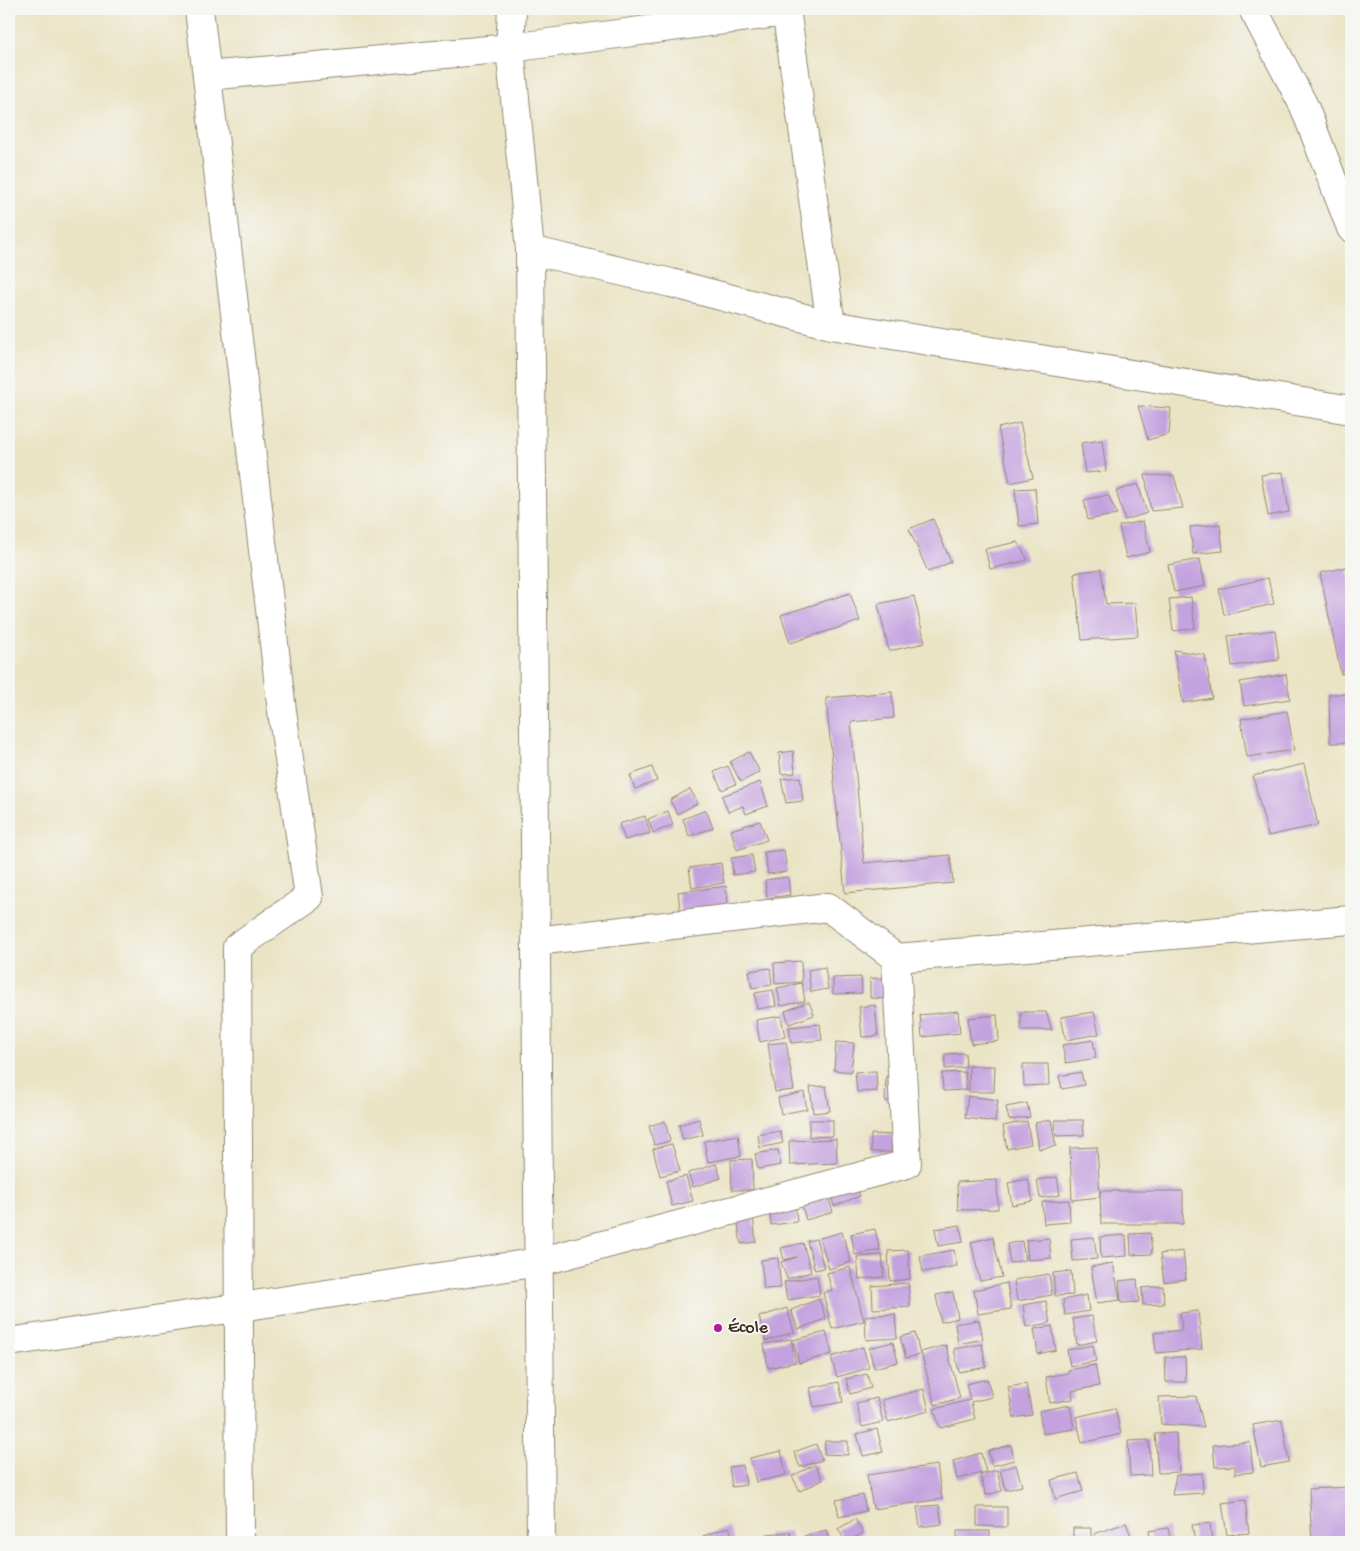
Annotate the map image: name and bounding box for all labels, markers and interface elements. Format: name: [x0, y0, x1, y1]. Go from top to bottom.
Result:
place label: École: [728, 1318, 769, 1339]
marker: École: [712, 1322, 724, 1334]

